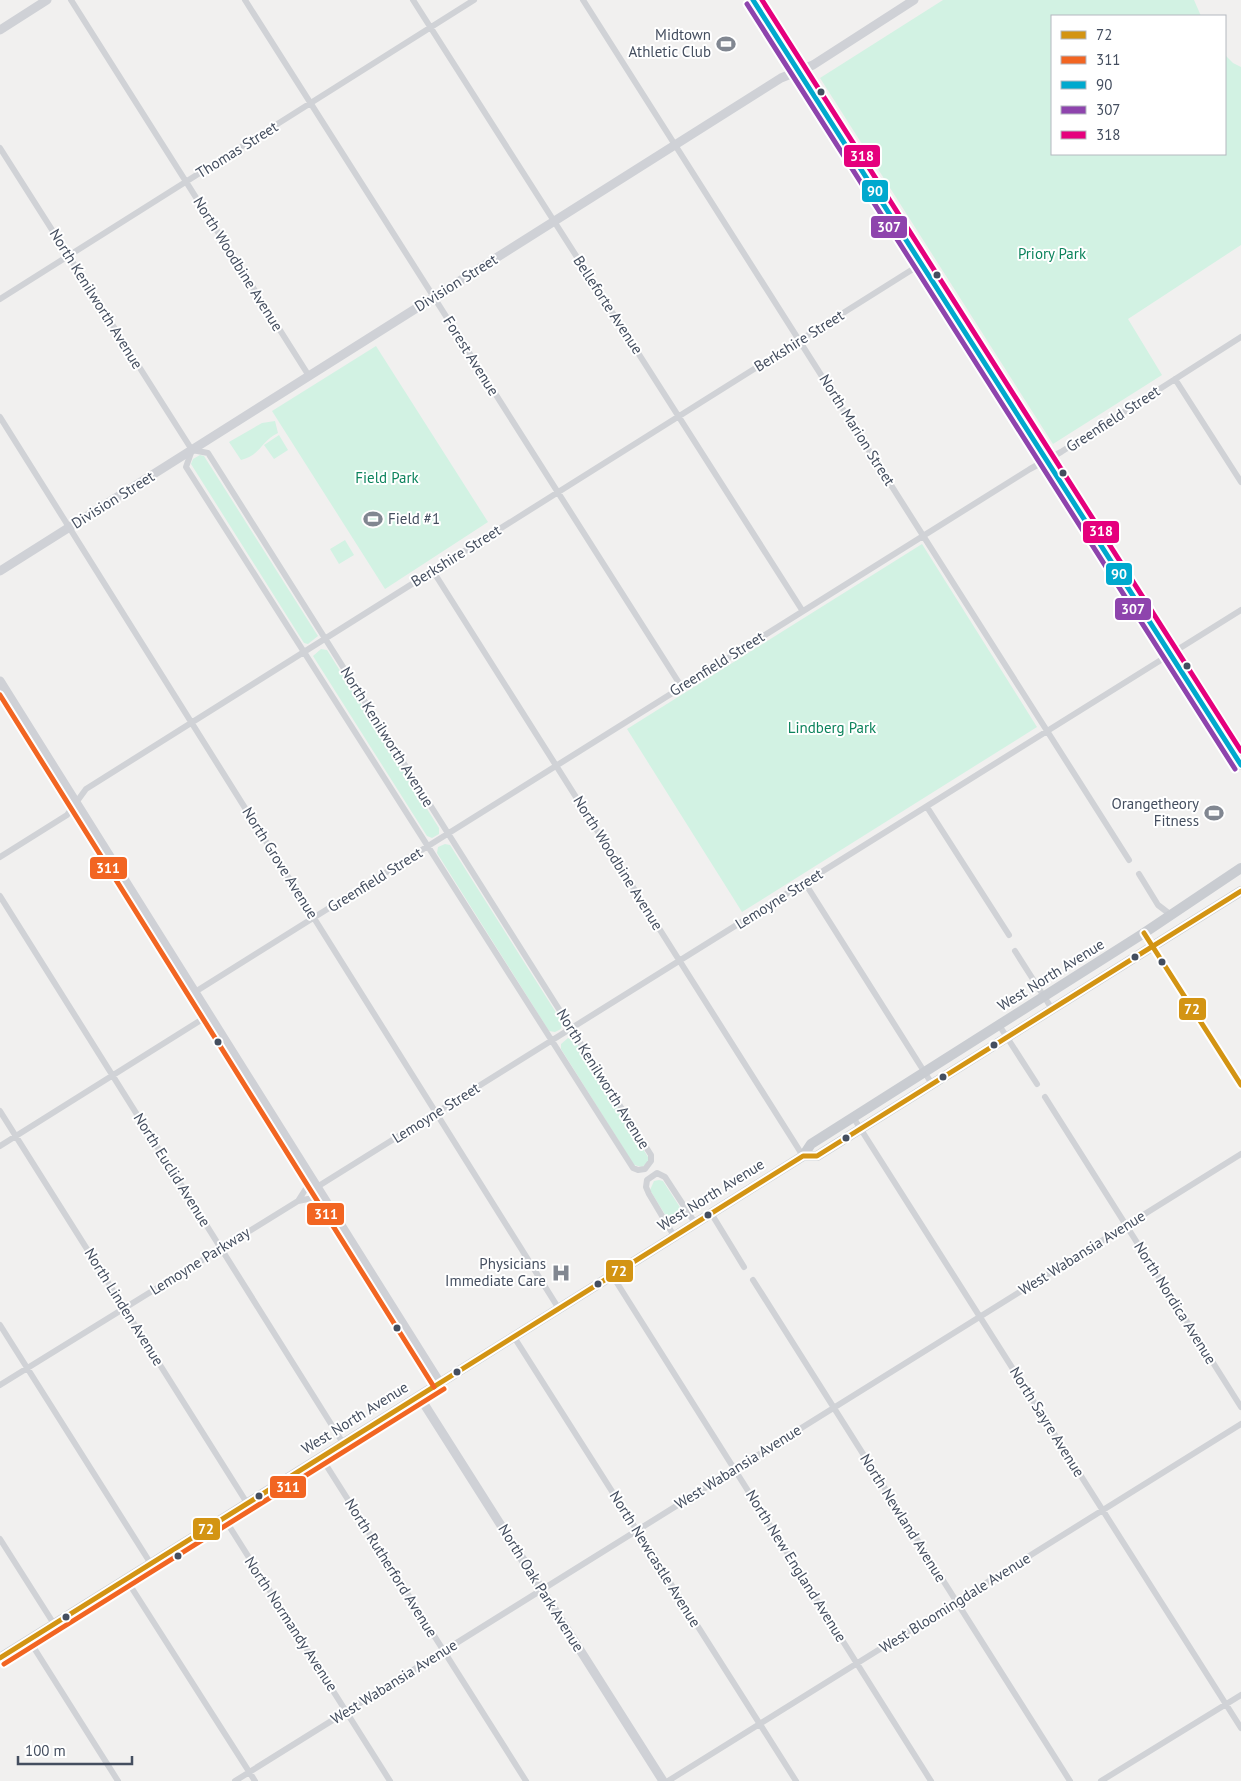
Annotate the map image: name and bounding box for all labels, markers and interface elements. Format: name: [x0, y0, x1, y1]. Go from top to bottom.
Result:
legend: [1051, 15, 1226, 155]
place label: Midtown Athletic Club: [629, 25, 711, 61]
text: 72: [1096, 25, 1112, 44]
sports icon: Midtown Athletic Club: [715, 33, 737, 55]
text: 311: [1096, 50, 1121, 69]
text: 90: [1096, 75, 1112, 94]
unlabelled marker: [816, 87, 826, 97]
text: 307: [1096, 100, 1121, 119]
street label: Thomas Street: [192, 117, 281, 182]
text: 318: [1096, 125, 1121, 144]
line badge: 318: [843, 144, 881, 168]
text: 318: [850, 147, 874, 165]
line badge: 90: [861, 179, 889, 203]
text: 90: [867, 182, 883, 200]
street label: North Woodbine Avenue: [189, 193, 288, 334]
line badge: 307: [870, 215, 908, 239]
text: 307: [877, 218, 901, 236]
street label: North Kenilworth Avenue: [46, 225, 147, 372]
park label: Priory Park: [1018, 244, 1087, 263]
street label: Division Street: [411, 250, 501, 316]
street label: Belleforte Avenue: [569, 252, 647, 358]
unlabelled marker: [932, 270, 942, 280]
street label: Berkshire Street: [750, 305, 847, 376]
street label: Forest Avenue: [439, 312, 503, 399]
street label: North Marion Street: [815, 370, 899, 489]
street label: Greenfield Street: [1062, 381, 1163, 456]
street label: Division Street: [68, 467, 158, 533]
park label: Field Park: [355, 468, 420, 487]
unlabelled marker: [1058, 468, 1068, 478]
sports icon: Field #1: [362, 508, 384, 530]
place label: Field #1: [388, 509, 440, 528]
street label: Berkshire Street: [407, 520, 504, 591]
line badge: 318: [1082, 520, 1120, 544]
text: 318: [1089, 522, 1113, 540]
line badge: 90: [1105, 562, 1133, 586]
text: 90: [1111, 565, 1127, 583]
line badge: 307: [1114, 597, 1152, 621]
text: 307: [1121, 600, 1145, 618]
street label: Greenfield Street: [666, 627, 768, 700]
unlabelled marker: [1182, 661, 1192, 671]
street label: North Kenilworth Avenue: [337, 663, 438, 810]
park label: Lindberg Park: [788, 718, 877, 737]
street label: North Woodbine Avenue: [569, 792, 668, 933]
place label: Orangetheory Fitness: [1111, 794, 1199, 830]
sports icon: Orangetheory Fitness: [1203, 802, 1225, 824]
street label: North Grove Avenue: [238, 803, 322, 922]
street label: Greenfield Street: [324, 843, 426, 916]
line badge: 311: [89, 856, 128, 880]
text: 311: [96, 859, 120, 877]
street label: Lemoyne Street: [731, 864, 826, 933]
street label: West North Avenue: [994, 934, 1108, 1015]
unlabelled marker: [1130, 952, 1140, 962]
unlabelled marker: [1157, 957, 1167, 967]
line badge: 72: [1178, 997, 1207, 1021]
text: 72: [1184, 1000, 1200, 1018]
street label: North Kenilworth Avenue: [553, 1005, 654, 1152]
unlabelled marker: [213, 1037, 223, 1047]
unlabelled marker: [989, 1040, 999, 1050]
unlabelled marker: [938, 1072, 948, 1082]
street label: Lemoyne Street: [388, 1078, 483, 1147]
street label: North Euclid Avenue: [130, 1109, 215, 1230]
unlabelled marker: [841, 1133, 851, 1143]
street label: West North Avenue: [654, 1154, 768, 1235]
line badge: 311: [306, 1202, 345, 1226]
text: 311: [314, 1205, 338, 1223]
street label: West Wabansia Avenue: [1015, 1206, 1149, 1299]
unlabelled marker: [703, 1210, 713, 1220]
street label: Lemoyne Parkway: [146, 1222, 253, 1299]
street label: North Nordica Avenue: [1130, 1238, 1221, 1368]
street label: North Linden Avenue: [81, 1244, 168, 1369]
place label: Physicians Immediate Care: [445, 1254, 546, 1290]
line badge: 72: [605, 1259, 634, 1283]
hospital icon: Physicians Immediate Care: [550, 1262, 572, 1284]
text: 72: [611, 1262, 627, 1280]
unlabelled marker: [593, 1279, 603, 1289]
unlabelled marker: [392, 1323, 402, 1333]
street label: North Sayre Avenue: [1006, 1363, 1089, 1480]
unlabelled marker: [452, 1367, 462, 1377]
street label: West North Avenue: [298, 1377, 412, 1458]
street label: West Wabansia Avenue: [671, 1420, 805, 1513]
street label: North Newland Avenue: [856, 1450, 951, 1586]
line badge: 311: [269, 1475, 307, 1499]
text: 311: [276, 1478, 300, 1496]
street label: North New England Avenue: [742, 1486, 851, 1645]
street label: North Newcastle Avenue: [606, 1487, 705, 1631]
unlabelled marker: [254, 1491, 264, 1501]
street label: North Rutherford Avenue: [341, 1495, 442, 1641]
line badge: 72: [192, 1517, 221, 1541]
text: 72: [198, 1520, 214, 1538]
street label: North Oak Park Avenue: [494, 1520, 588, 1655]
street label: West Bloomingdale Avenue: [876, 1548, 1034, 1657]
unlabelled marker: [173, 1551, 183, 1561]
street label: North Normandy Avenue: [241, 1553, 342, 1695]
unlabelled marker: [61, 1612, 71, 1622]
street label: West Wabansia Avenue: [327, 1635, 461, 1728]
scale bar: [18, 1734, 131, 1766]
text: 100 m: [25, 1741, 66, 1760]

